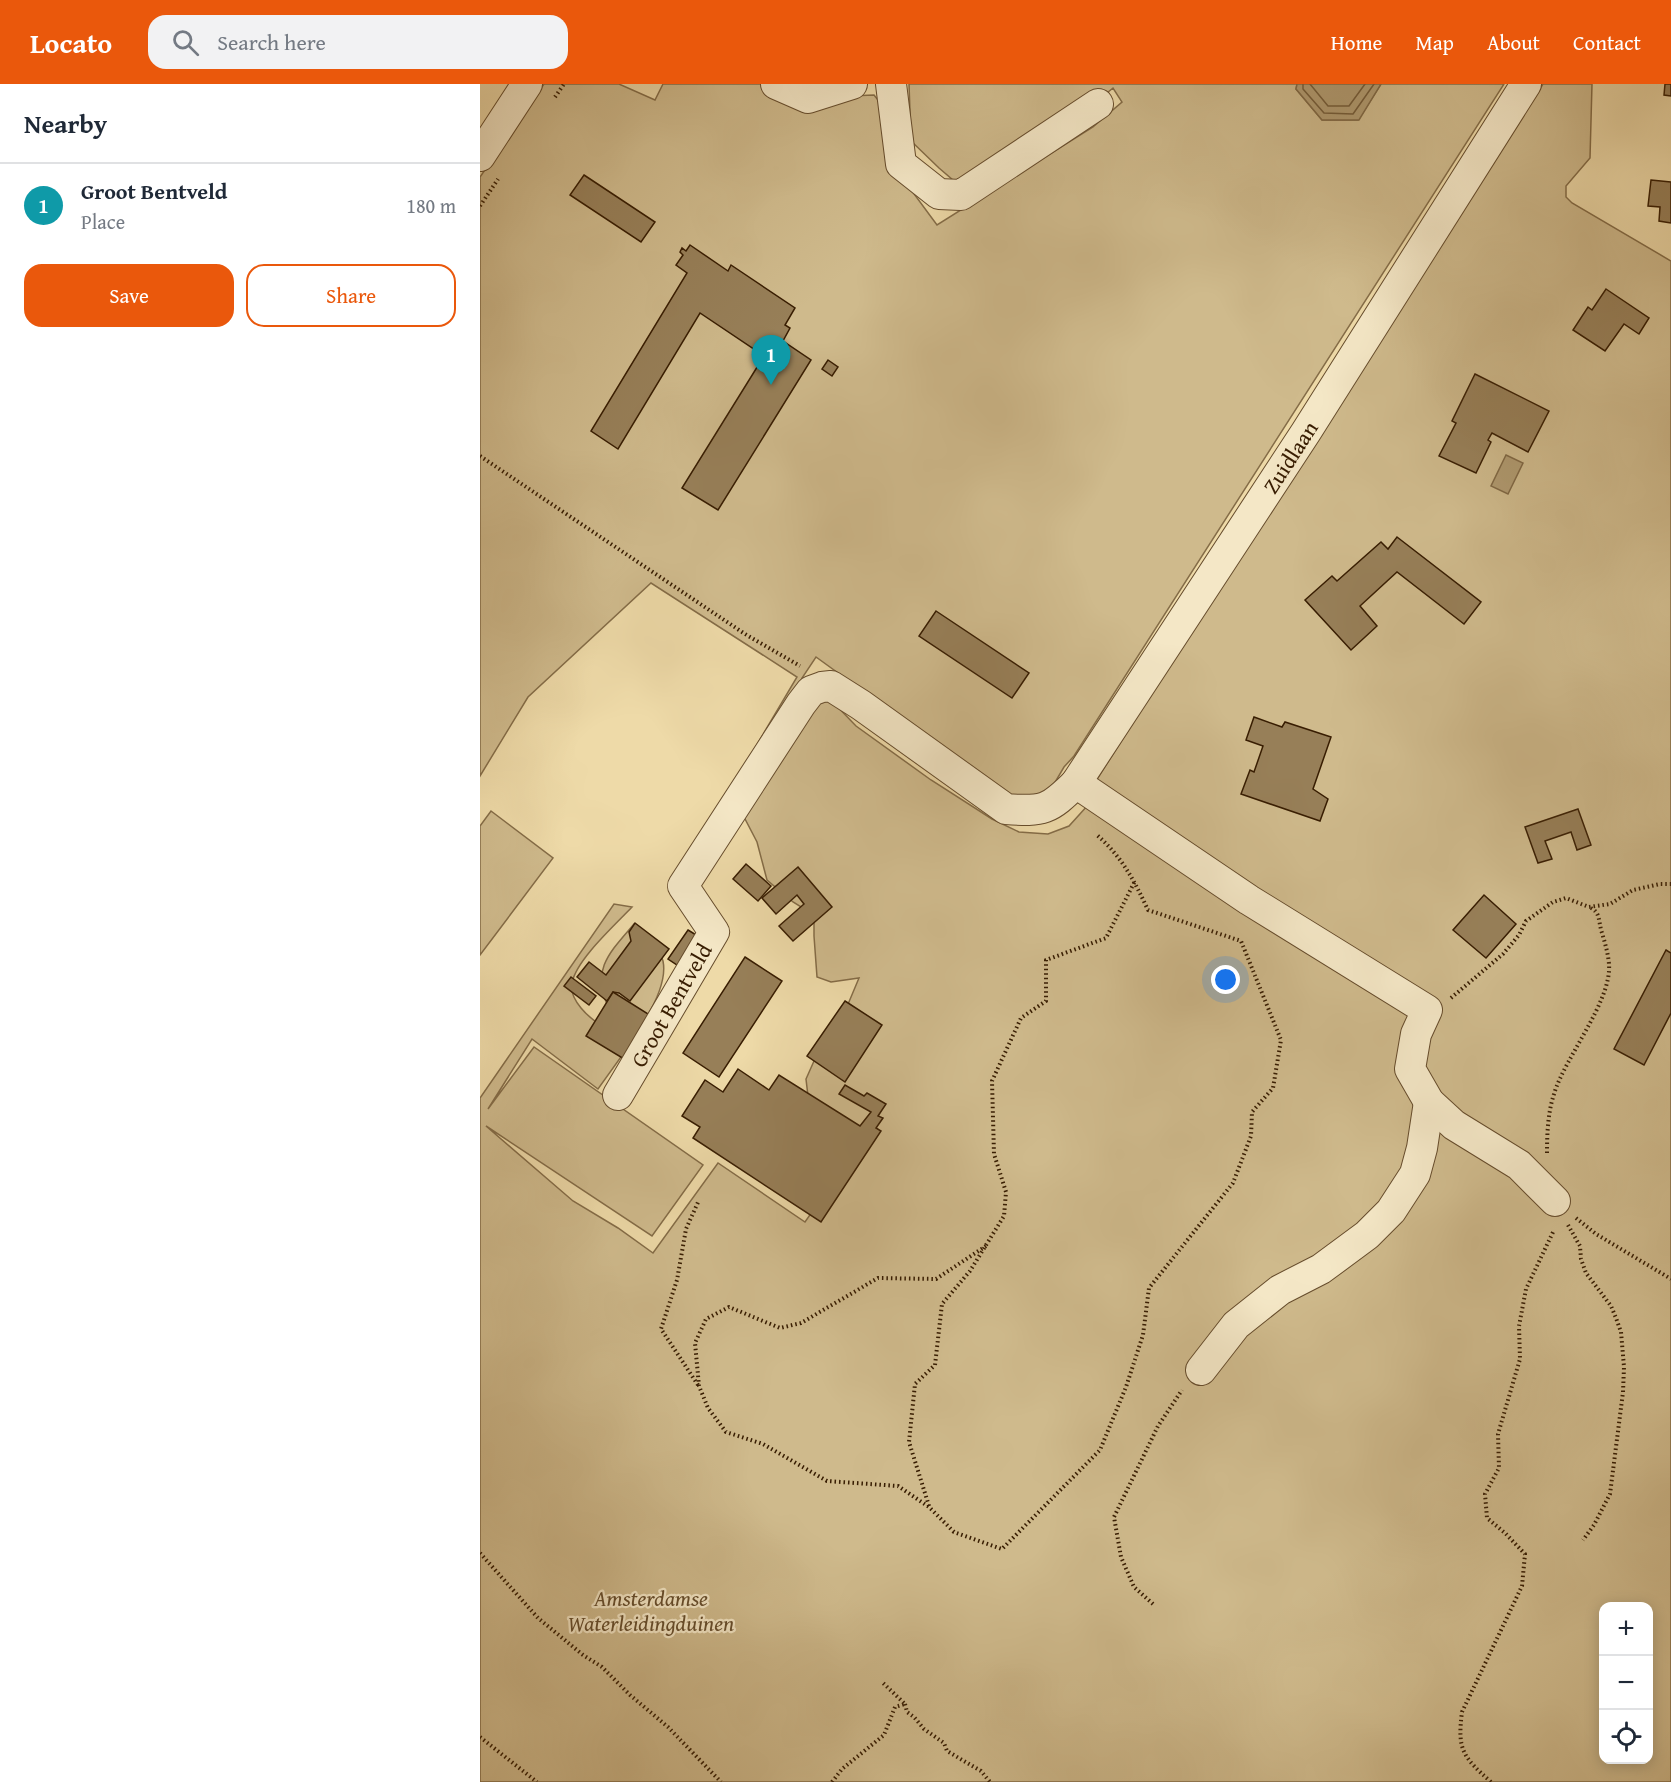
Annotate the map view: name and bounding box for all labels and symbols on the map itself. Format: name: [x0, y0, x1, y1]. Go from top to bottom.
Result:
pin: 1: [752, 336, 790, 385]
street label: Zuidlaan: [1255, 414, 1326, 500]
street label: Groot Bentveld: [623, 937, 720, 1073]
your location: [1211, 965, 1240, 994]
park label: Amsterdamse Waterleidingduinen: [568, 1582, 734, 1639]

